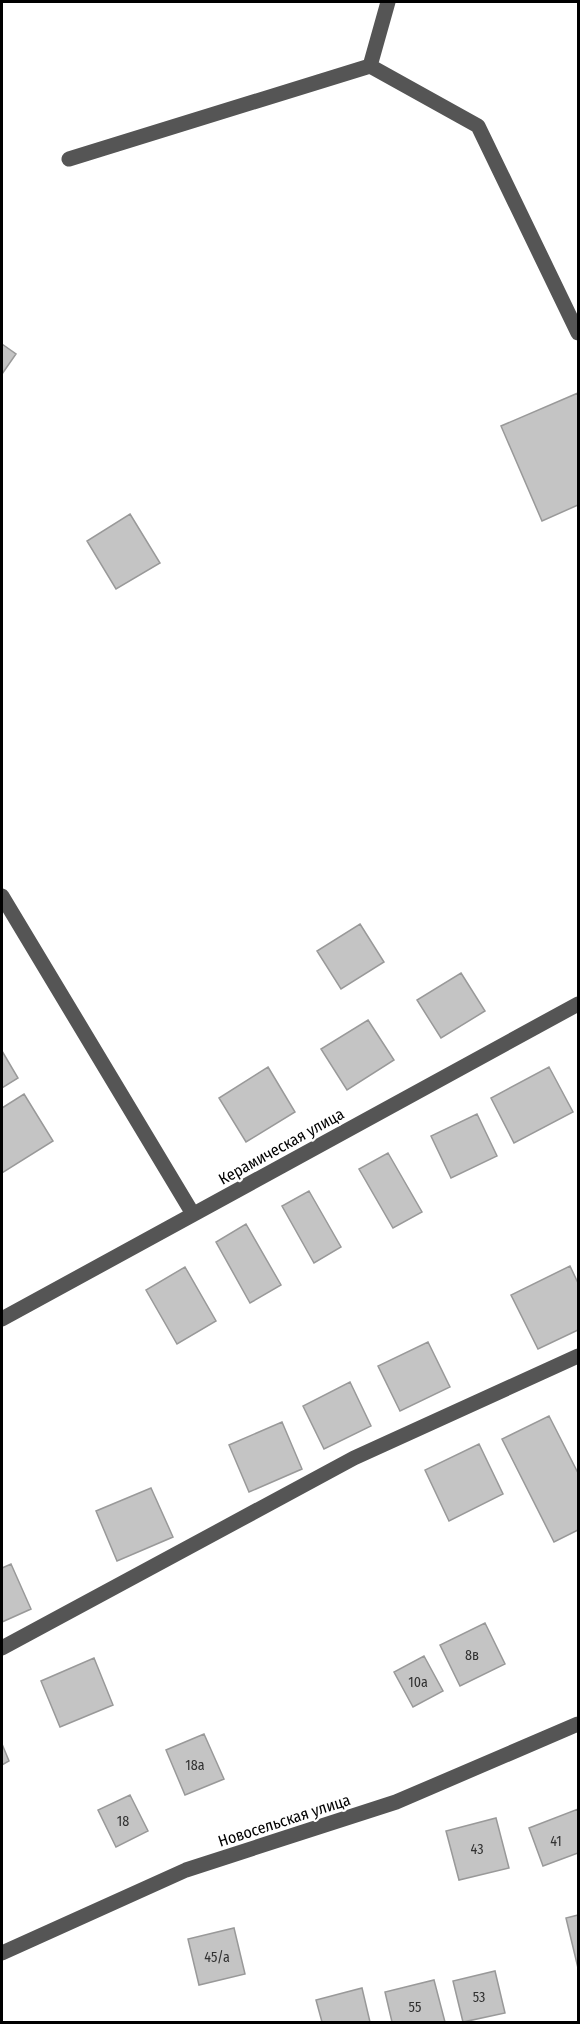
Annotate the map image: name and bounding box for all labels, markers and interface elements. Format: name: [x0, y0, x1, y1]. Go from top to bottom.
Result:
street label: Керамическая улица: [215, 1104, 347, 1189]
house number: 8в: [465, 1647, 479, 1664]
house number: 10а: [408, 1674, 428, 1691]
house number: 18а: [185, 1757, 205, 1774]
street label: Новосельская улица: [216, 1790, 353, 1851]
house number: 18: [117, 1813, 129, 1830]
house number: 41: [550, 1833, 562, 1850]
house number: 43: [471, 1841, 483, 1858]
house number: 45/а: [204, 1949, 230, 1966]
house number: 53: [473, 1989, 485, 2006]
house number: 55: [409, 1999, 421, 2016]

